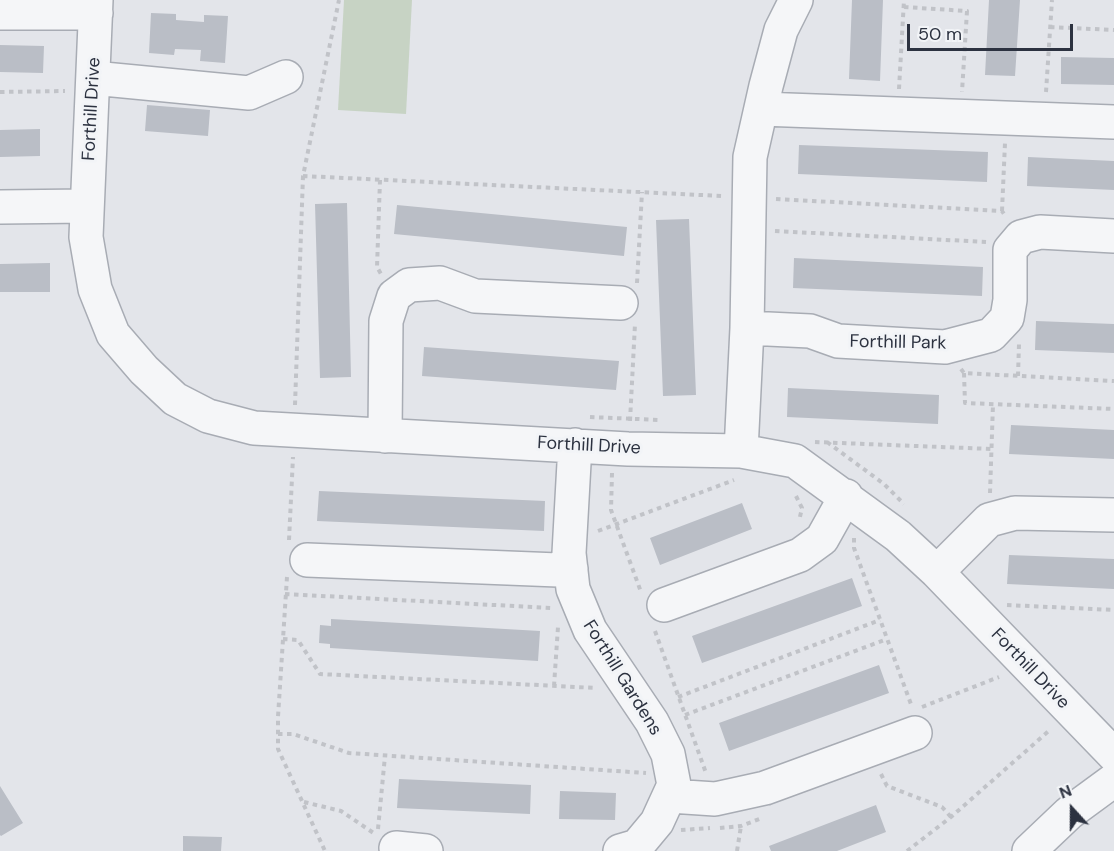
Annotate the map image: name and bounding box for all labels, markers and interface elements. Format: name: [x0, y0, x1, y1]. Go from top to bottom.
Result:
scale bar: [910, 12, 1076, 50]
text: 50 m: [918, 22, 962, 46]
street label: Forthill Drive: [78, 57, 106, 161]
street label: Forthill Park: [849, 331, 947, 355]
street label: Forthill Drive: [537, 432, 641, 460]
street label: Forthill Gardens: [578, 616, 666, 740]
street label: Forthill Drive: [986, 624, 1074, 714]
north arrow: [1042, 779, 1102, 839]
text: N: [1056, 780, 1075, 804]

